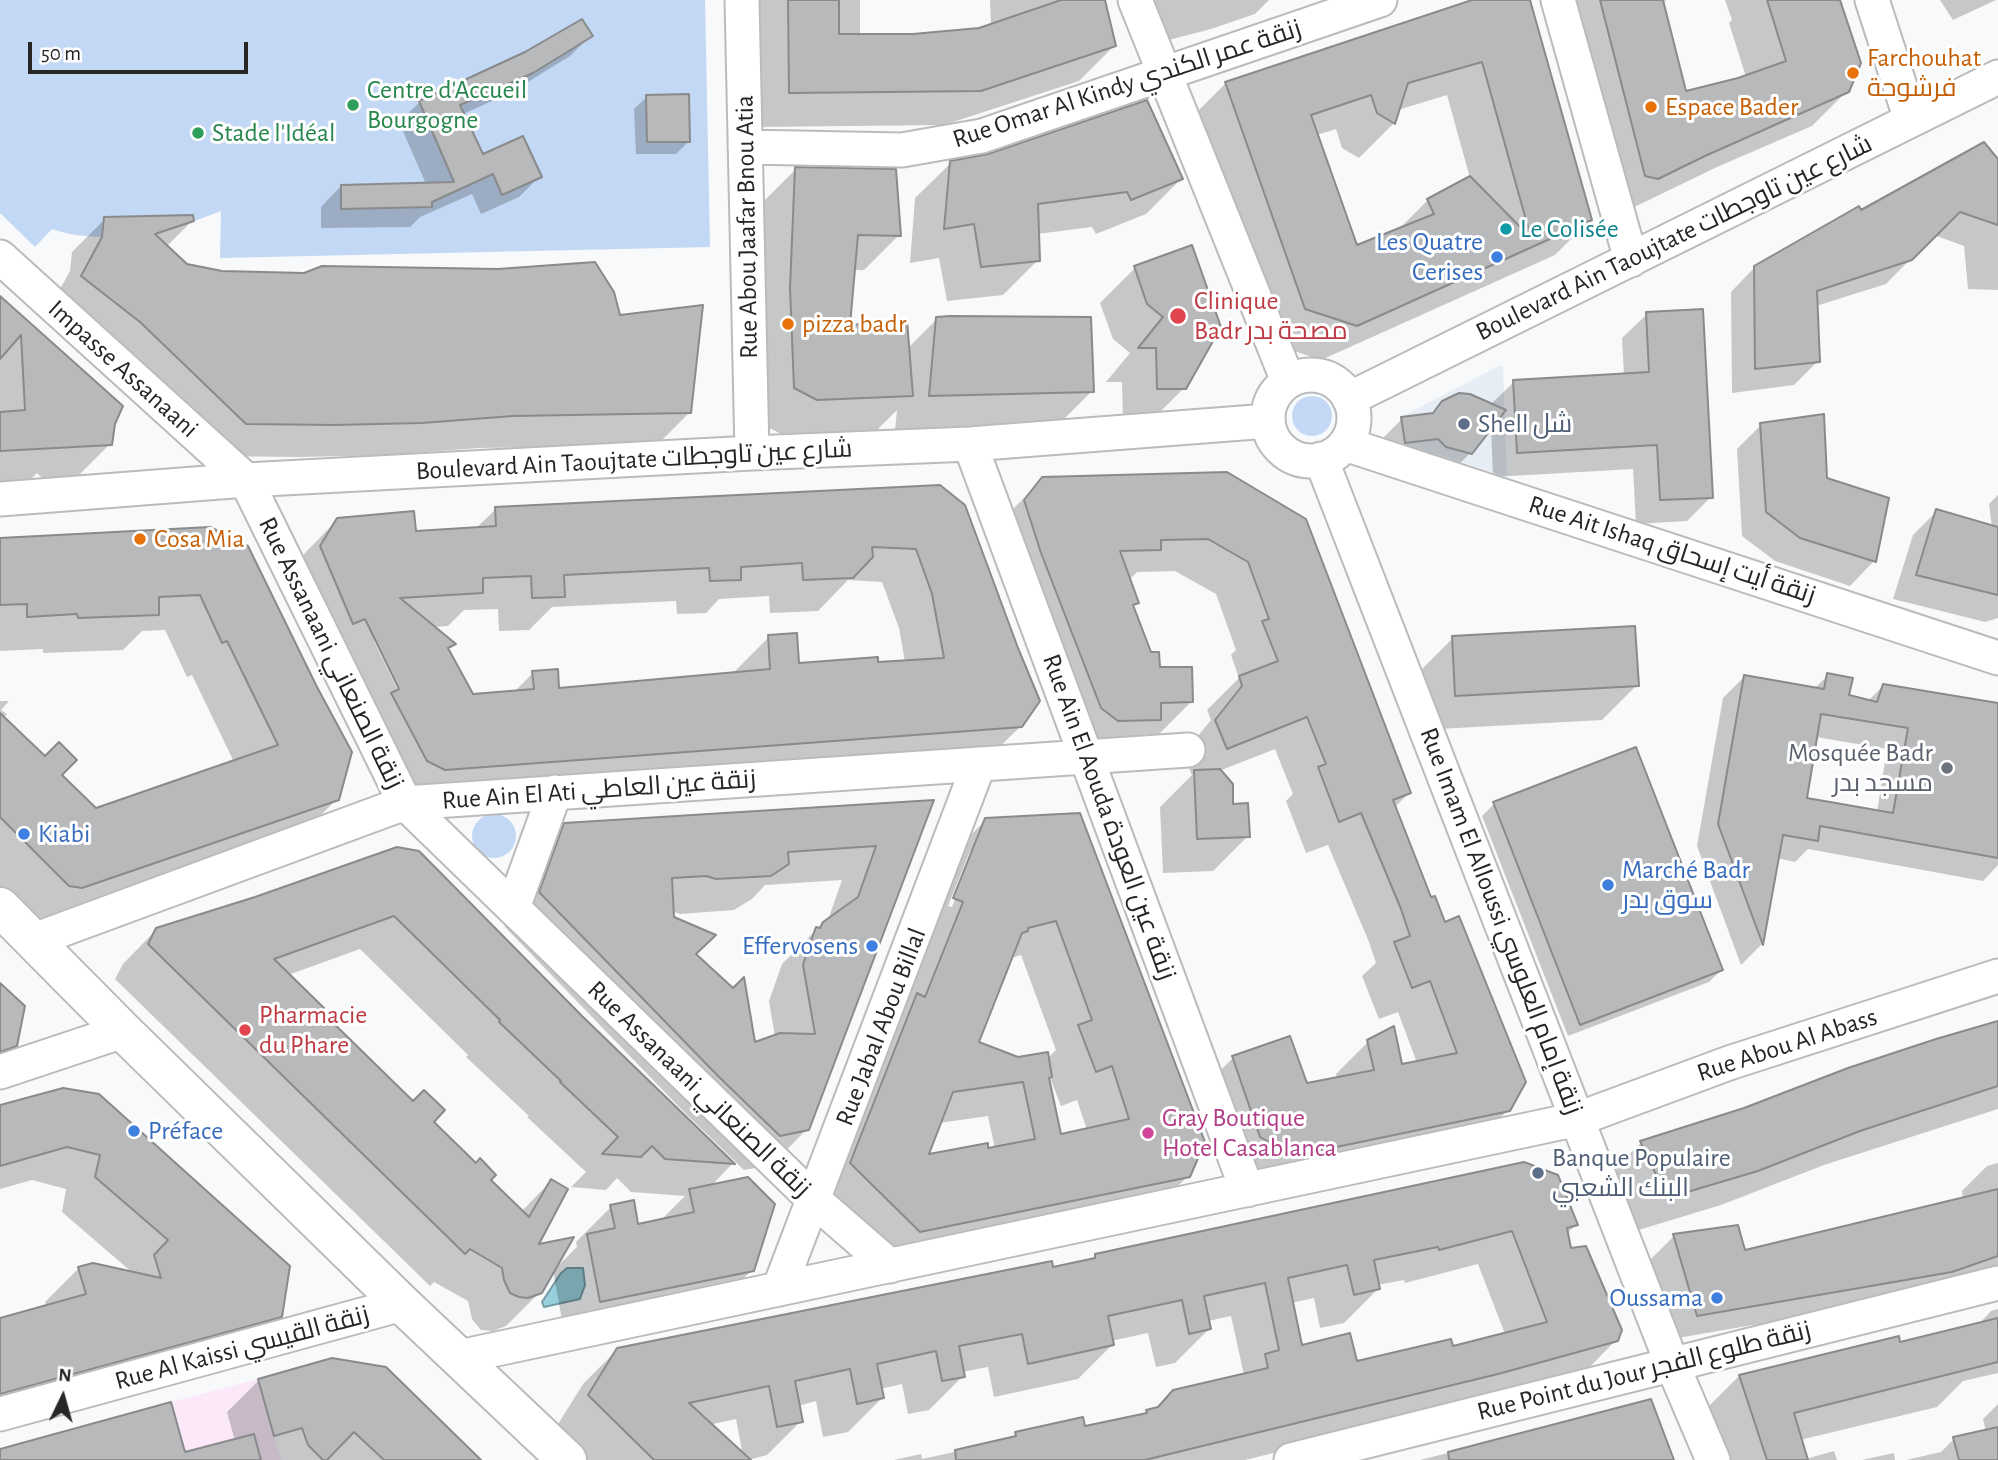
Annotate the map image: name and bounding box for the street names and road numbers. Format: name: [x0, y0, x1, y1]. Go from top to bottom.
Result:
street label: Rue Omar Al Kindy زنقة عمر الكندي: [949, 13, 1305, 155]
street label: Rue Abou Jaafar Bnou Atia: [729, 95, 765, 359]
street label: Boulevard Ain Taoujtate شارع عين تاوجطات: [1471, 128, 1877, 348]
street label: Impasse Assanaani: [42, 293, 204, 445]
street label: Boulevard Ain Taoujtate شارع عين تاوجطات: [415, 433, 853, 487]
street label: Rue Ait Ishaq زنقة أيت إسحاق: [1525, 489, 1819, 611]
street label: Rue Assanaani زنقة الصنعاني: [252, 512, 410, 794]
street label: Rue Ain El Aouda زنقة عين العودة: [1035, 650, 1183, 984]
street label: Rue Imam El Alloussi زنقة إمام العلوسي: [1413, 723, 1589, 1119]
street label: Rue Ain El Ati زنقة عين العاطي: [441, 763, 757, 817]
street label: Rue Jabal Abou Billal: [829, 924, 933, 1130]
street label: Rue Assanaani زنقة الصنعاني: [581, 974, 817, 1204]
street label: Rue Abou Al Abass: [1693, 1001, 1881, 1089]
street label: Rue Al Kaissi زنقة القيسي: [111, 1299, 373, 1397]
street label: Rue Point du Jour زنقة طلوع الفجر: [1474, 1314, 1814, 1428]

